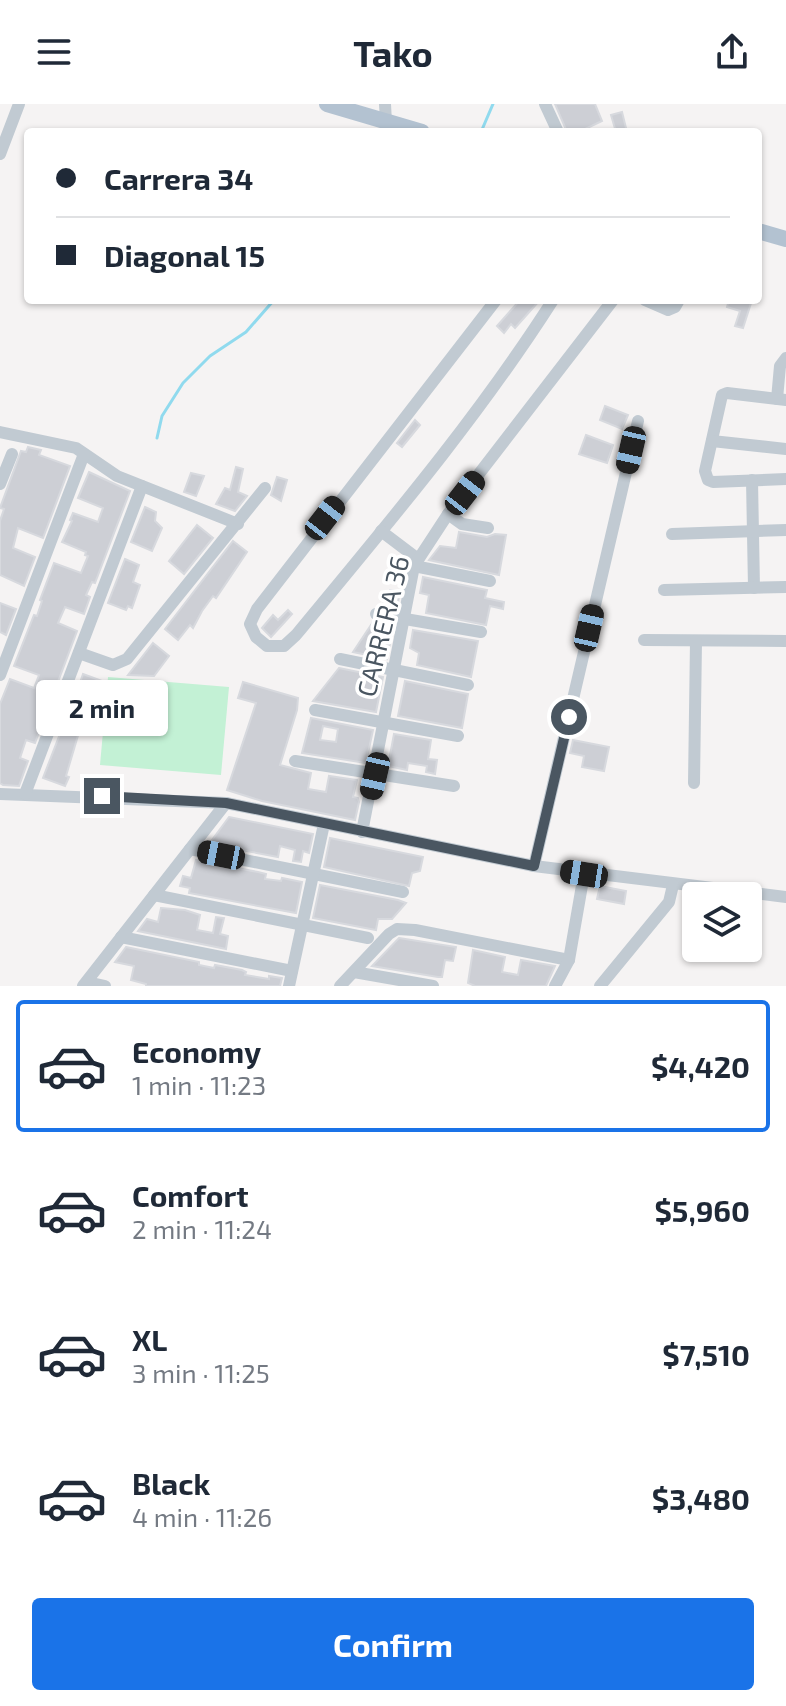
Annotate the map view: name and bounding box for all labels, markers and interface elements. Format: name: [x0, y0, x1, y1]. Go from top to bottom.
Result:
icon: menu: [32, 30, 76, 74]
icon: share: [710, 30, 754, 74]
text: Tako: [353, 31, 433, 74]
text: Carrera 34: [104, 160, 253, 196]
text: Diagonal 15: [104, 237, 265, 273]
car: [614, 424, 648, 476]
car: [441, 467, 489, 519]
car: [301, 492, 349, 544]
street label: CARRERA 36: [349, 552, 415, 700]
car: [572, 602, 606, 654]
callout: 2 min: [36, 680, 168, 736]
text: 2 min: [69, 692, 135, 723]
route start: [551, 699, 587, 735]
car: [358, 750, 392, 802]
route end: [84, 778, 120, 814]
car: [195, 839, 247, 871]
car: [558, 858, 610, 890]
map controls: [682, 882, 762, 962]
button: layers: [682, 882, 762, 962]
icon: car: [36, 1030, 108, 1102]
text: Economy: [132, 1033, 261, 1069]
text: $4,420: [651, 1048, 750, 1084]
text: 1 min · 11:23: [132, 1069, 266, 1100]
icon: car: [36, 1174, 108, 1246]
text: Comfort: [132, 1177, 249, 1213]
text: $5,960: [654, 1192, 750, 1228]
text: 2 min · 11:24: [132, 1213, 272, 1244]
icon: car: [36, 1318, 108, 1390]
text: XL: [132, 1321, 167, 1357]
text: $7,510: [662, 1336, 750, 1372]
text: 3 min · 11:25: [132, 1357, 270, 1388]
icon: car: [36, 1462, 108, 1534]
text: Black: [132, 1465, 210, 1501]
text: $3,480: [652, 1480, 750, 1516]
text: 4 min · 11:26: [132, 1501, 272, 1532]
button: Confirm: [32, 1598, 754, 1690]

